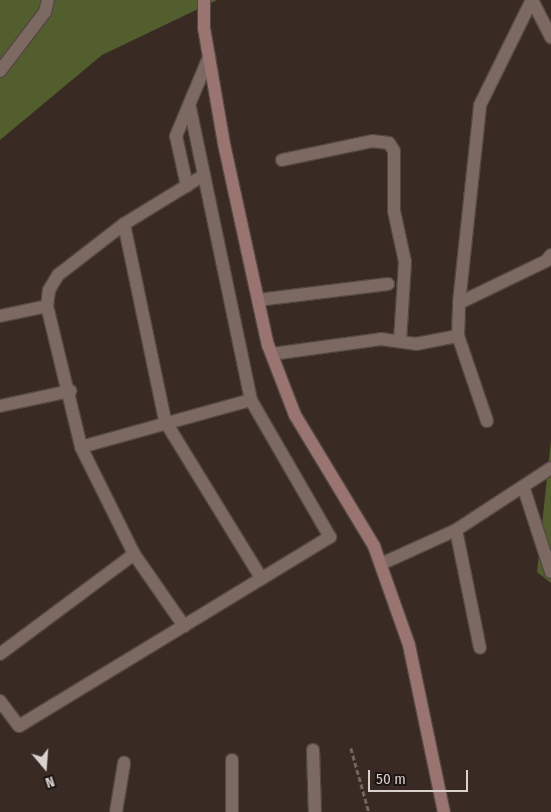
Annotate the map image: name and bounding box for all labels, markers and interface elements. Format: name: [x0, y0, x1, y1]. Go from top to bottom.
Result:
north arrow: [20, 742, 70, 792]
scale bar: [371, 760, 471, 792]
text: 50 m: [376, 770, 406, 788]
text: N: [43, 772, 56, 791]

